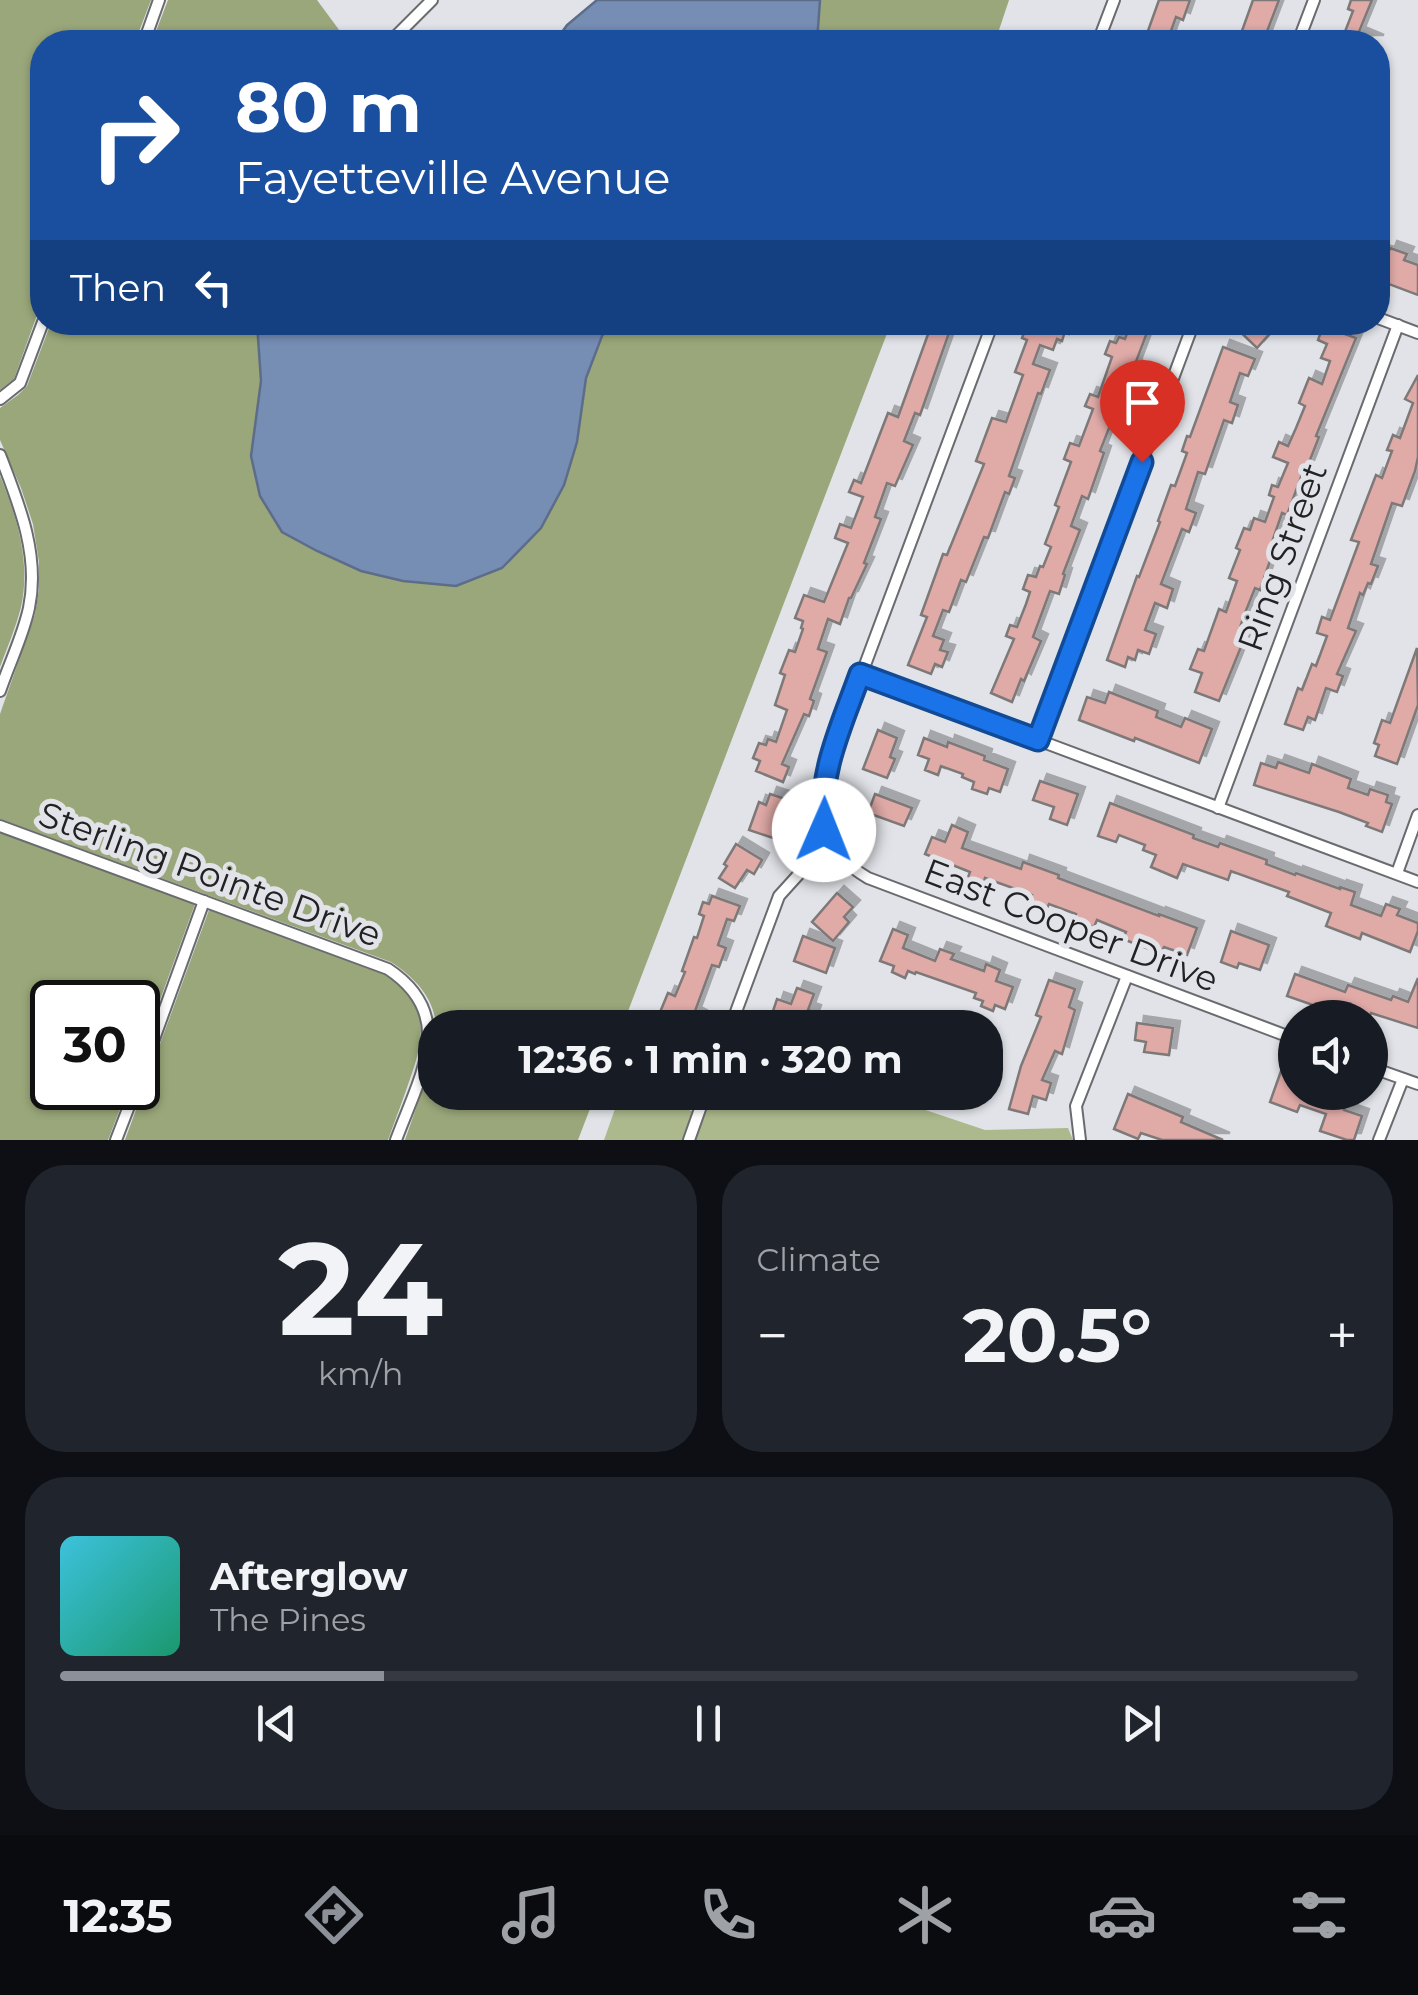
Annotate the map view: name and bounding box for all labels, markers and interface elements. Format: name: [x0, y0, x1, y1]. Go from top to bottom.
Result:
text: 80 m: [235, 64, 422, 150]
icon: right: [70, 70, 200, 200]
text: Fayetteville Avenue: [235, 150, 670, 205]
icon: left: [186, 260, 241, 315]
text: Then: [70, 264, 166, 311]
pin: [1100, 360, 1185, 463]
icon: arrive: [1115, 375, 1170, 430]
street label: Ring Street: [1228, 457, 1336, 657]
position arrow: [772, 778, 876, 882]
street label: Sterling Pointe Drive: [33, 792, 387, 956]
street label: East Cooper Drive: [918, 849, 1224, 1001]
speed limit sign: 30: [30, 980, 160, 1110]
map controls: [1278, 1000, 1388, 1110]
button: sound: [1278, 1000, 1388, 1110]
text: 12:36 · 1 min · 320 m: [518, 1036, 903, 1083]
text: 24: [278, 1209, 443, 1368]
text: Climate: [757, 1240, 881, 1279]
text: 20.5°: [963, 1289, 1152, 1381]
text: −: [757, 1302, 788, 1369]
text: +: [1326, 1302, 1358, 1369]
text: km/h: [318, 1354, 403, 1393]
text: Afterglow: [210, 1553, 408, 1600]
text: The Pines: [210, 1600, 366, 1639]
icon: previous: [249, 1696, 304, 1751]
icon: pause: [681, 1696, 736, 1751]
icon: next: [1114, 1696, 1169, 1751]
icon: directions: [299, 1880, 369, 1950]
icon: music: [496, 1880, 566, 1950]
icon: phone: [693, 1880, 763, 1950]
icon: climate: [890, 1880, 960, 1950]
icon: car: [1087, 1880, 1157, 1950]
icon: filters: [1284, 1880, 1354, 1950]
text: 12:35: [64, 1888, 172, 1943]

